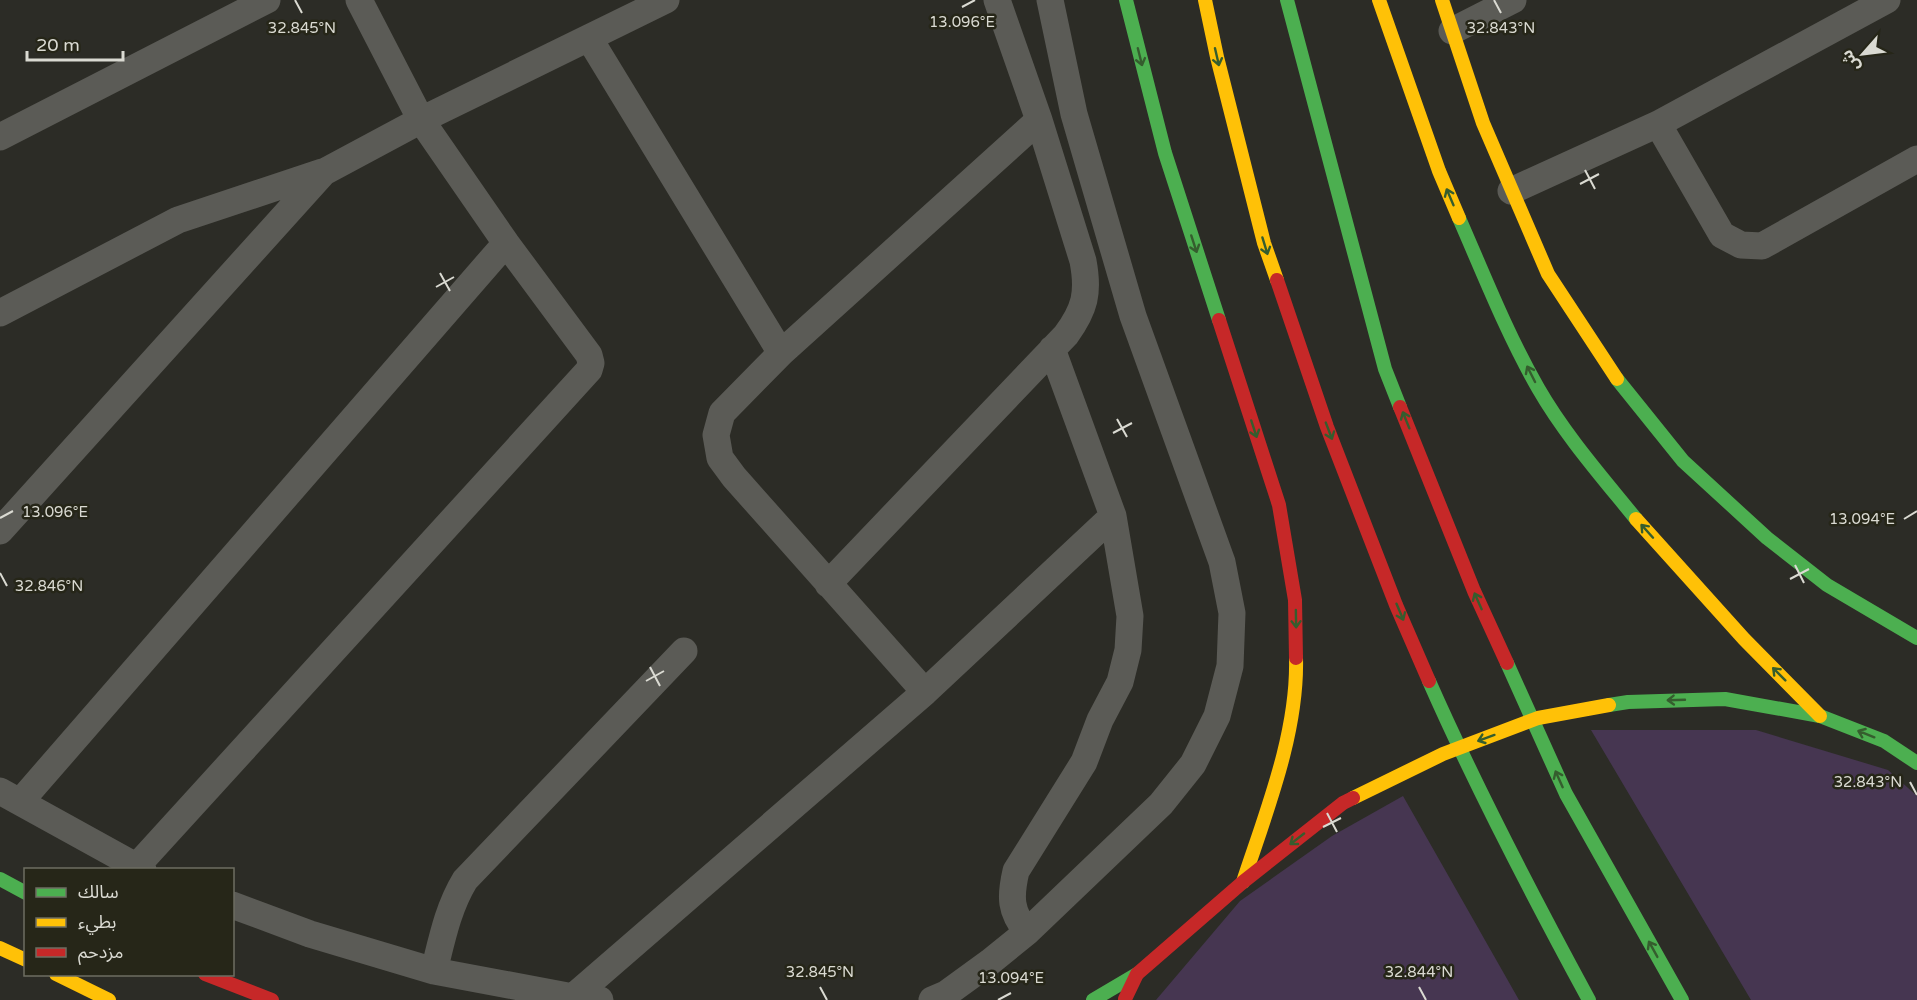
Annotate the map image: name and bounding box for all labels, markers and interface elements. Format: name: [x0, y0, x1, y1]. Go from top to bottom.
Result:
text: 13.096°E: [929, 13, 995, 31]
text: 32.845°N: [268, 19, 336, 37]
text: 32.843°N: [1467, 19, 1535, 37]
scale bar: [27, 24, 123, 62]
north arrow: [1833, 24, 1893, 84]
text: 20 m: [36, 34, 80, 56]
text: ش: [1837, 46, 1865, 75]
one-way arrow: [1135, 47, 1146, 66]
one-way arrow: [1212, 48, 1224, 67]
one-way arrow: [1444, 189, 1455, 207]
one-way arrow: [1189, 234, 1200, 253]
one-way arrow: [1260, 236, 1271, 255]
one-way arrow: [1525, 366, 1536, 384]
one-way arrow: [1400, 411, 1411, 430]
one-way arrow: [1250, 419, 1261, 438]
one-way arrow: [1324, 421, 1335, 440]
text: 13.096°E: [22, 503, 88, 521]
text: 13.094°E: [1829, 510, 1895, 528]
one-way arrow: [1640, 524, 1654, 539]
text: 32.846°N: [15, 577, 83, 595]
one-way arrow: [1472, 593, 1483, 611]
one-way arrow: [1394, 603, 1406, 621]
one-way arrow: [1290, 609, 1302, 629]
one-way arrow: [1772, 667, 1787, 682]
one-way arrow: [1667, 695, 1687, 706]
one-way arrow: [1857, 728, 1876, 739]
one-way arrow: [1477, 733, 1496, 744]
one-way arrow: [1552, 770, 1564, 788]
text: 32.843°N: [1834, 773, 1902, 791]
one-way arrow: [1289, 833, 1305, 846]
legend: [24, 868, 234, 976]
text: سالك: [78, 881, 119, 903]
text: بطيء: [78, 911, 116, 935]
text: مزدحم: [78, 941, 123, 965]
one-way arrow: [1647, 941, 1658, 959]
text: 32.845°N: [786, 963, 854, 981]
text: 32.844°N: [1385, 963, 1453, 981]
text: 13.094°E: [978, 969, 1044, 987]

